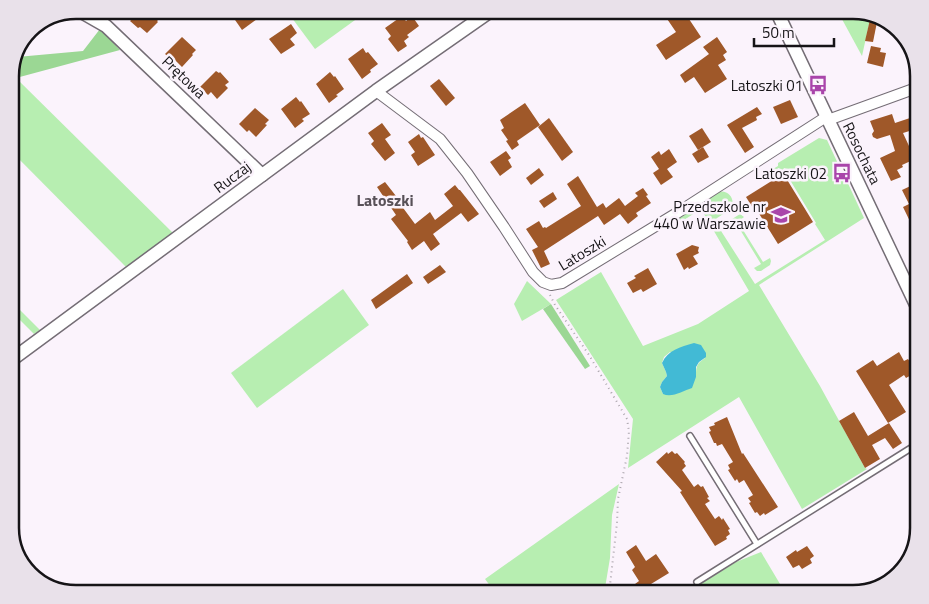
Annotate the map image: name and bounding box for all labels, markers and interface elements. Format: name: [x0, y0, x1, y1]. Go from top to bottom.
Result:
scale bar: [754, 15, 834, 47]
text: 50 m: [762, 21, 795, 44]
street label: Prętowa: [157, 50, 212, 104]
place label: Latoszki 01: [731, 74, 803, 97]
bus stop icon: Latoszki 01: [807, 74, 829, 96]
street label: Rosochata: [837, 118, 887, 189]
street label: Ruczaj: [209, 155, 255, 199]
place label: Latoszki 02: [755, 162, 827, 185]
bus stop icon: Latoszki 02: [831, 162, 853, 184]
district label: Latoszki: [356, 188, 414, 212]
place label: Przedszkole nr 440 w Warszawie: [653, 195, 766, 235]
school or university icon: Przedszkole nr 440 w Warszawie: [770, 204, 792, 226]
street label: Latoszki: [554, 230, 610, 276]

